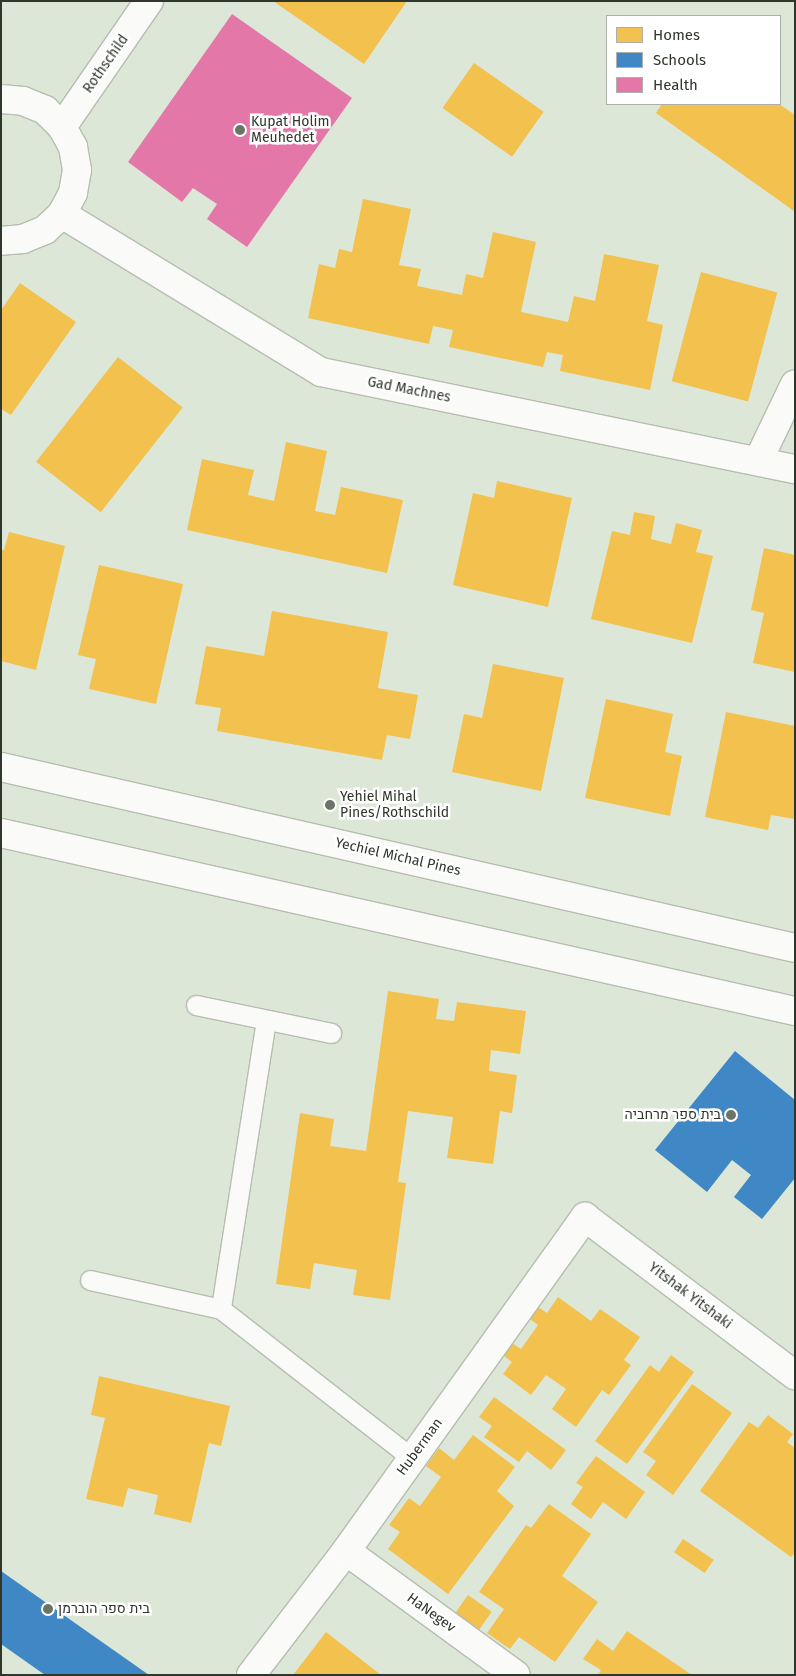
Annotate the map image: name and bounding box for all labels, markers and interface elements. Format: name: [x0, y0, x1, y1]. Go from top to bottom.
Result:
legend: [606, 15, 781, 105]
text: Homes: [653, 26, 700, 44]
street label: Rothschild: [80, 32, 132, 96]
text: Schools: [653, 51, 706, 69]
text: Health: [653, 76, 698, 94]
place label: Kupat Holim Meuhedet: [251, 114, 330, 146]
marker: Kupat Holim Meuhedet: [233, 123, 247, 137]
street label: Gad Machnes: [366, 374, 452, 406]
place label: Yehiel Mihal Pines/Rothschild: [340, 789, 449, 822]
marker: Yehiel Mihal Pines/Rothschild: [324, 799, 336, 811]
street label: Yechiel Michal Pines: [334, 834, 462, 880]
place label: בית ספר מרחביה: [625, 1107, 721, 1123]
marker: בית ספר מרחביה: [725, 1109, 737, 1121]
street label: Yitshak Yitshaki: [645, 1259, 735, 1333]
street label: Huberman: [394, 1415, 446, 1479]
street label: HaNegev: [403, 1590, 459, 1636]
place label: בית ספר הוברמן: [58, 1601, 150, 1617]
marker: בית ספר הוברמן: [42, 1603, 54, 1615]

